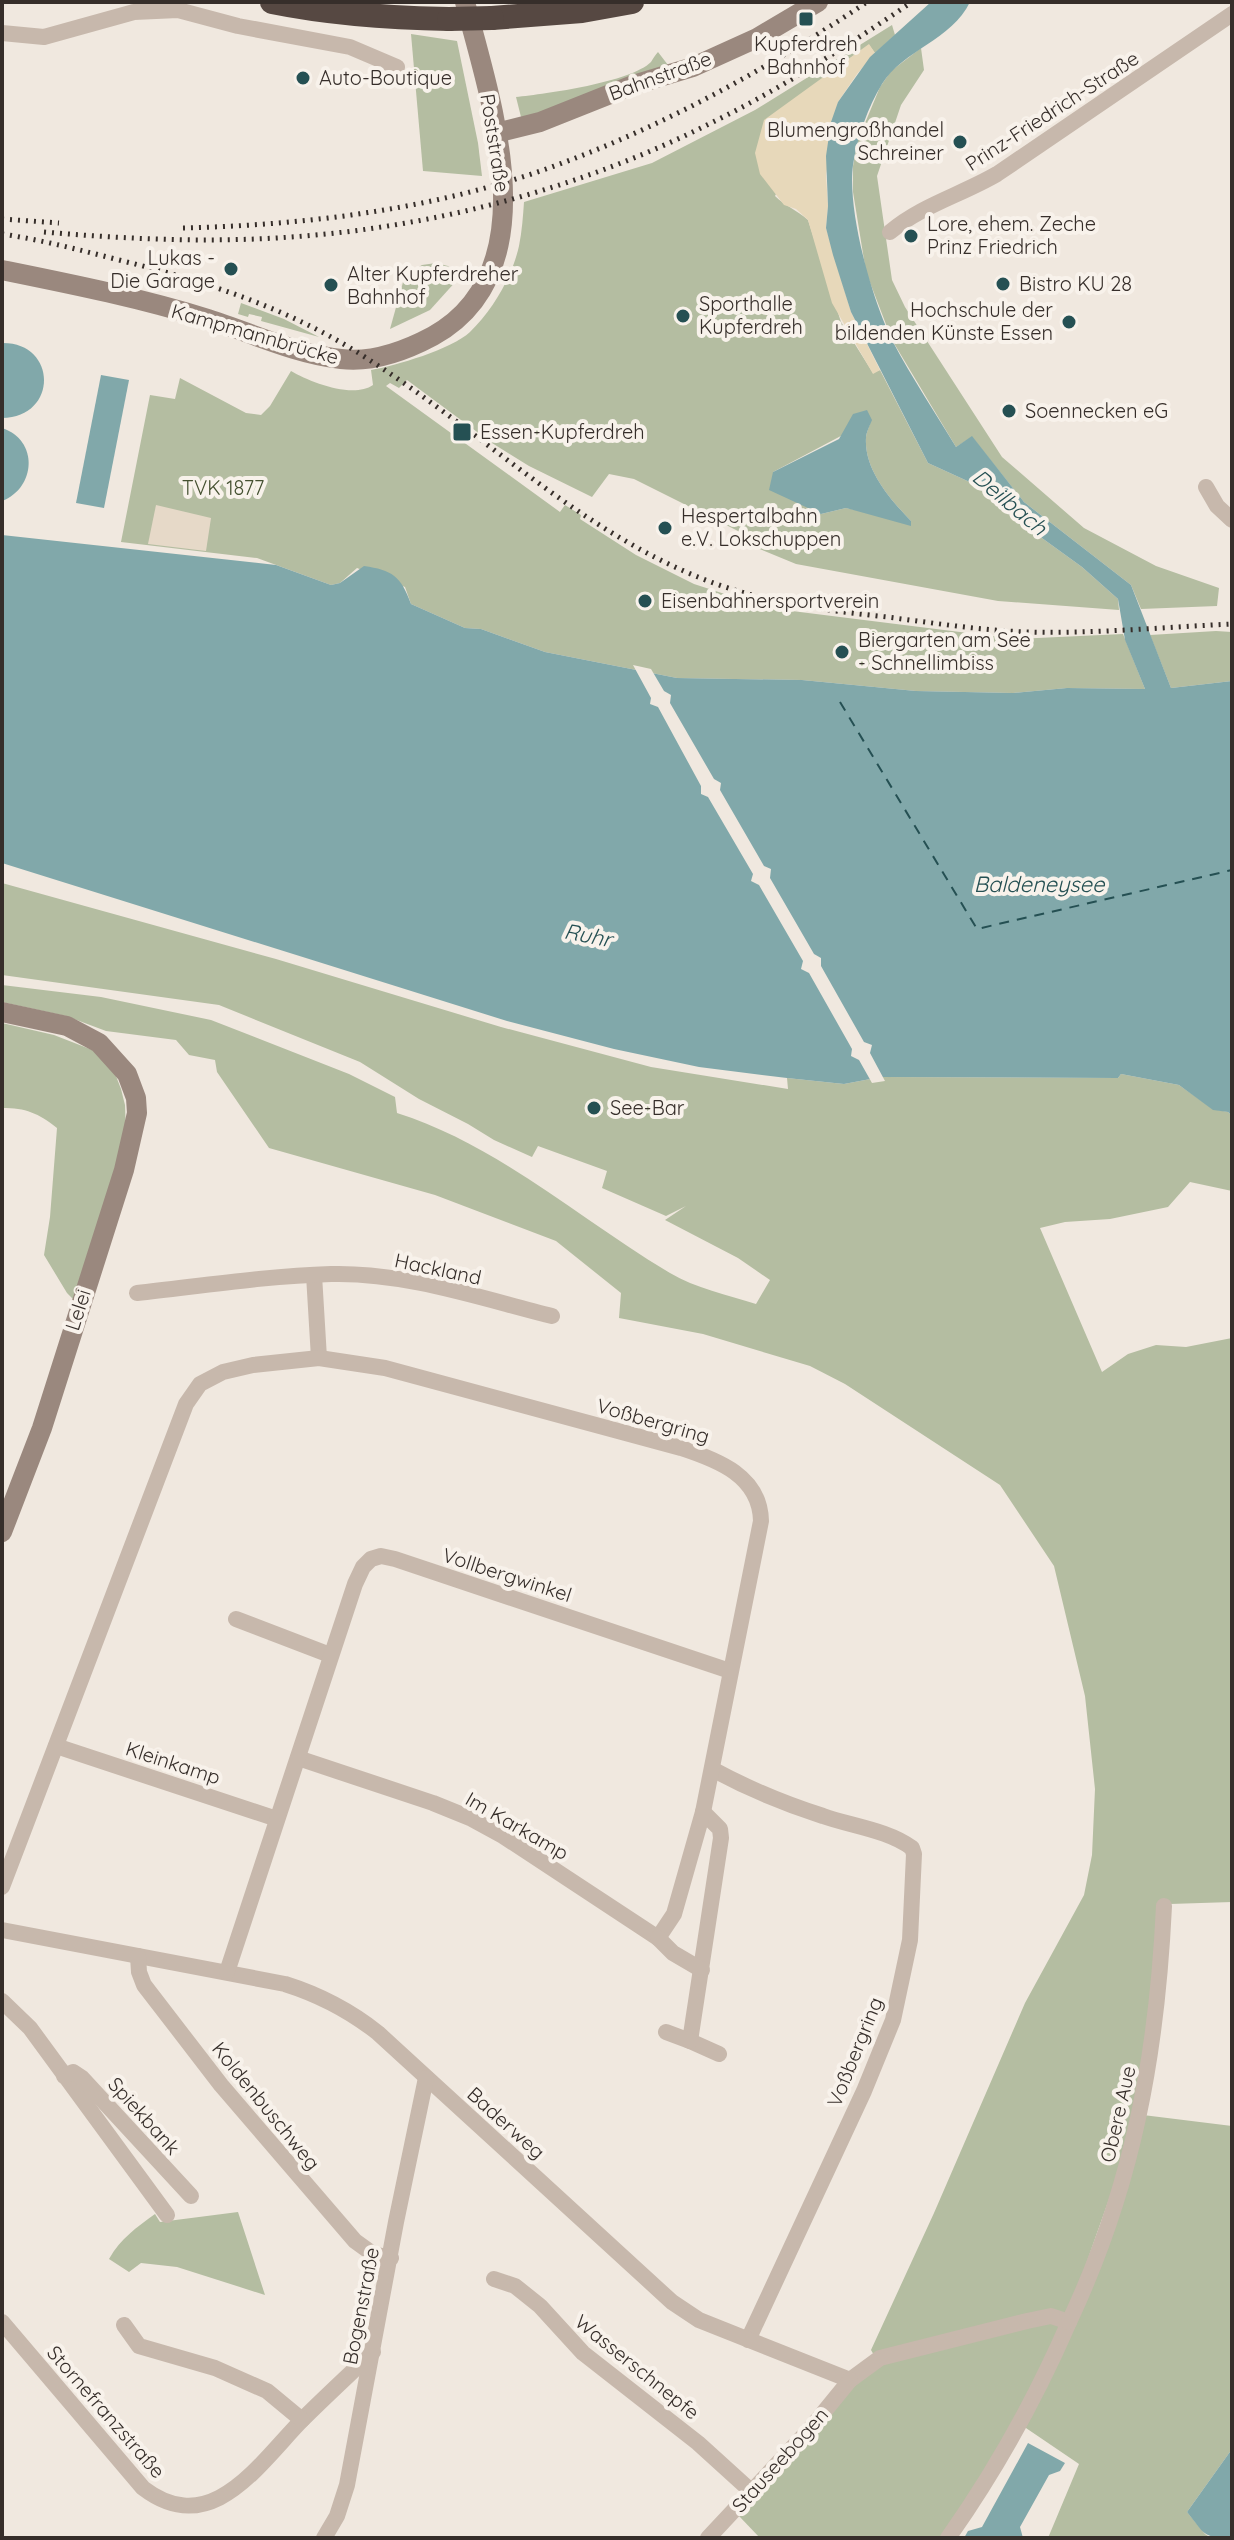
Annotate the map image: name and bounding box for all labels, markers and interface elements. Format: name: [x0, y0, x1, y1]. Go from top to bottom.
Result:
marker: Kupferdreh Bahnhof: [797, 10, 815, 28]
place label: Kupferdreh Bahnhof: [754, 31, 858, 79]
street label: Bahnstraße: [605, 45, 714, 106]
street label: Prinz-Friedrich-Straße: [960, 45, 1143, 176]
place label: Auto-Boutique: [319, 65, 452, 90]
marker: Auto-Boutique: [294, 69, 312, 87]
street label: Poststraße: [475, 92, 516, 194]
place label: Blumengroßhandel Schreiner: [767, 117, 944, 165]
marker: Blumengroßhandel Schreiner: [951, 133, 969, 151]
place label: Lore, ehem. Zeche Prinz Friedrich: [927, 211, 1096, 259]
marker: Lore, ehem. Zeche Prinz Friedrich: [902, 227, 920, 245]
place label: Lukas - Die Garage: [110, 245, 215, 293]
marker: Lukas - Die Garage: [222, 260, 240, 278]
place label: Alter Kupferdreher Bahnhof: [347, 261, 519, 309]
place label: Bistro KU 28: [1019, 271, 1132, 296]
marker: Bistro KU 28: [994, 275, 1012, 293]
marker: Alter Kupferdreher Bahnhof: [322, 276, 340, 294]
place label: Sporthalle Kupferdreh: [699, 291, 803, 339]
place label: Hochschule der bildenden Künste Essen: [835, 297, 1053, 345]
street label: Kampmannbrücke: [169, 298, 342, 369]
marker: Sporthalle Kupferdreh: [674, 307, 692, 325]
marker: Hochschule der bildenden Künste Essen: [1060, 313, 1078, 331]
place label: Soennecken eG: [1025, 398, 1168, 423]
marker: Soennecken eG: [1000, 402, 1018, 420]
place label: Essen-Kupferdreh: [480, 419, 645, 444]
marker: Essen-Kupferdreh: [451, 421, 473, 443]
water label: Deilbach: [967, 463, 1053, 542]
park label: TVK 1877: [182, 475, 264, 500]
place label: Hespertalbahn e.V. Lokschuppen: [681, 503, 841, 551]
marker: Hespertalbahn e.V. Lokschuppen: [656, 519, 674, 537]
place label: Eisenbahnersportverein: [661, 588, 879, 613]
marker: Eisenbahnersportverein: [636, 592, 654, 610]
place label: Biergarten am See - Schnellimbiss: [858, 627, 1031, 675]
marker: Biergarten am See - Schnellimbiss: [833, 643, 851, 661]
water label: Baldeneysee: [974, 870, 1106, 898]
water label: Ruhr: [562, 917, 617, 954]
place label: See-Bar: [610, 1095, 685, 1120]
marker: See-Bar: [585, 1099, 603, 1117]
street label: Hackland: [393, 1247, 484, 1290]
street label: Lelei: [59, 1286, 96, 1334]
street label: Voßbergring: [594, 1392, 713, 1449]
street label: Vollbergwinkel: [439, 1542, 575, 1607]
street label: Kleinkamp: [123, 1735, 224, 1790]
street label: Im Karkamp: [461, 1786, 573, 1865]
street label: Voßbergring: [821, 1993, 888, 2110]
street label: Koldenbuschweg: [207, 2036, 326, 2175]
street label: Obere Aue: [1094, 2063, 1141, 2165]
street label: Spiekbank: [103, 2072, 186, 2160]
street label: Baderweg: [462, 2081, 550, 2164]
street label: Bogenstraße: [337, 2245, 384, 2367]
street label: Wasserschnepfe: [570, 2309, 705, 2424]
street label: Stornefranzstraße: [42, 2340, 171, 2483]
street label: Stauseebogen: [726, 2402, 833, 2517]

